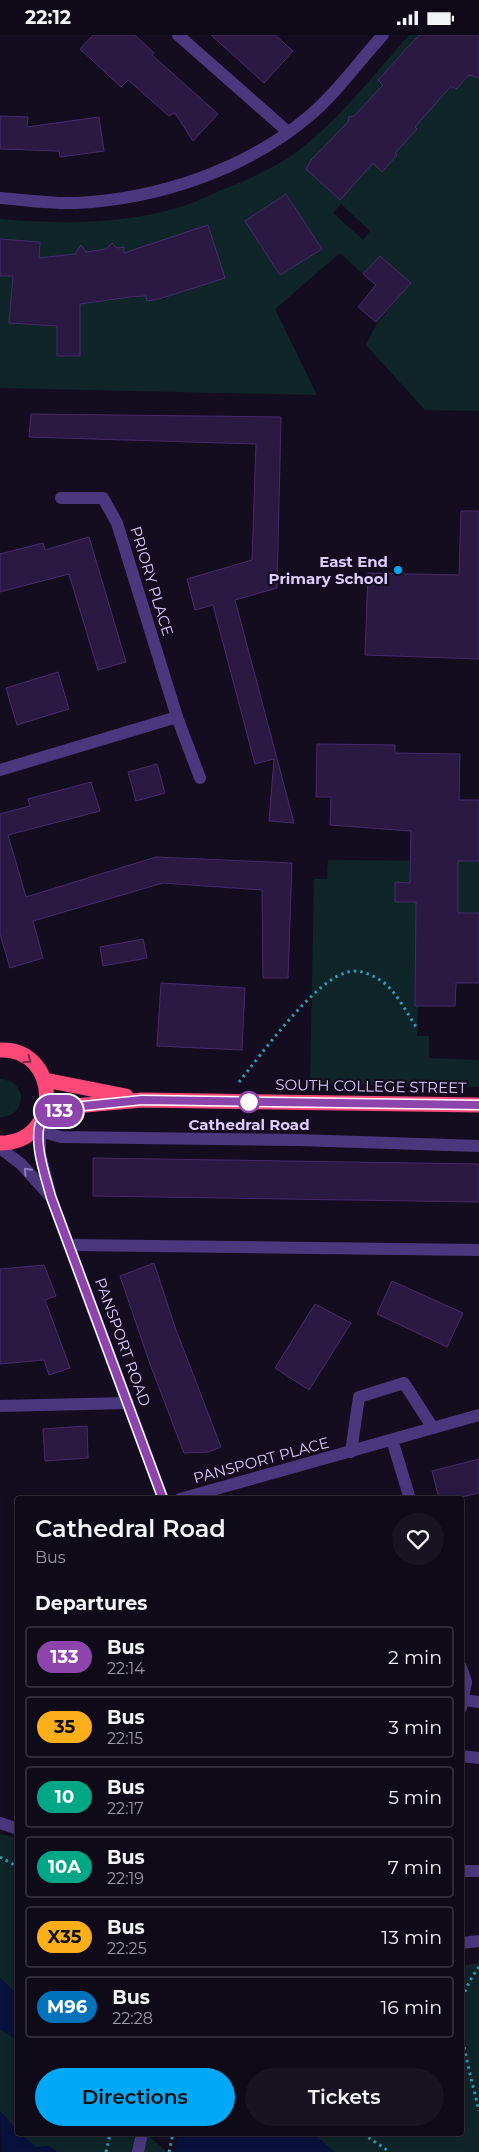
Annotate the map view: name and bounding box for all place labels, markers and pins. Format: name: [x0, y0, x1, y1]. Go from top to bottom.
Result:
place label: East End Primary School: [269, 552, 388, 588]
marker: East End Primary School: [392, 564, 404, 576]
marker: Cathedral Road: [238, 1091, 260, 1113]
place label: Cathedral Road: [188, 1115, 310, 1134]

